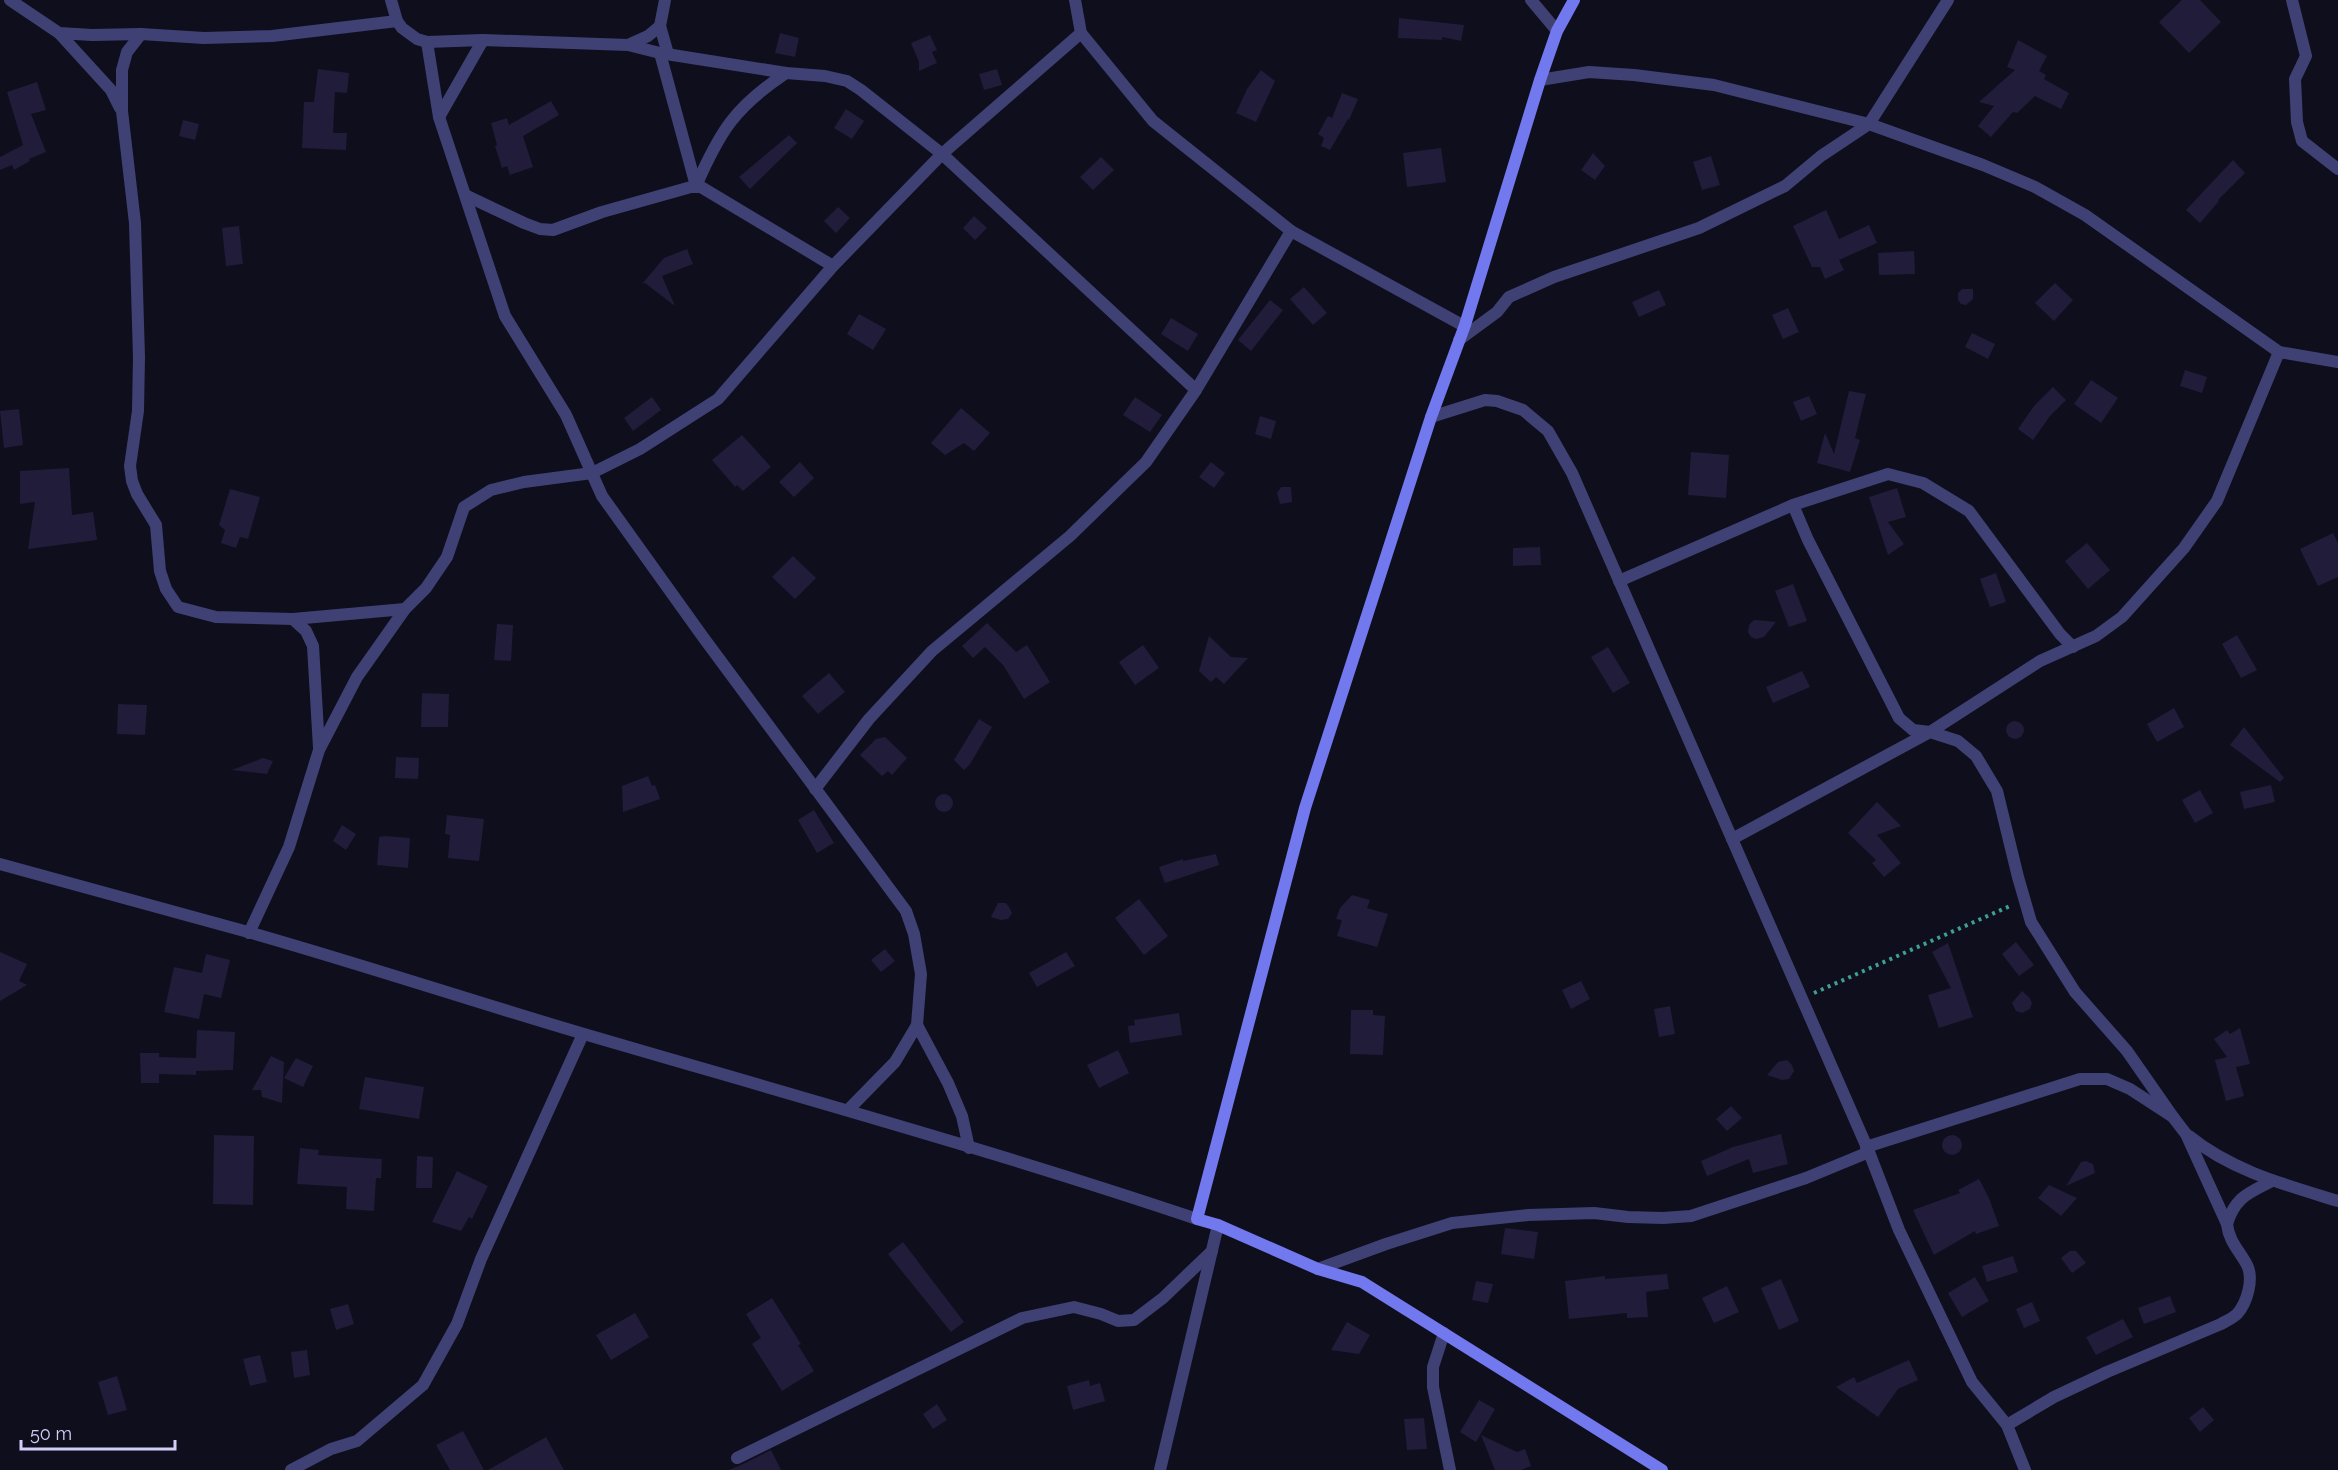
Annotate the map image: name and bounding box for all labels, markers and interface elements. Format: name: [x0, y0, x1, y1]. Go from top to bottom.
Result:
scale bar: [21, 1413, 176, 1451]
text: 50 m: [30, 1423, 72, 1444]

